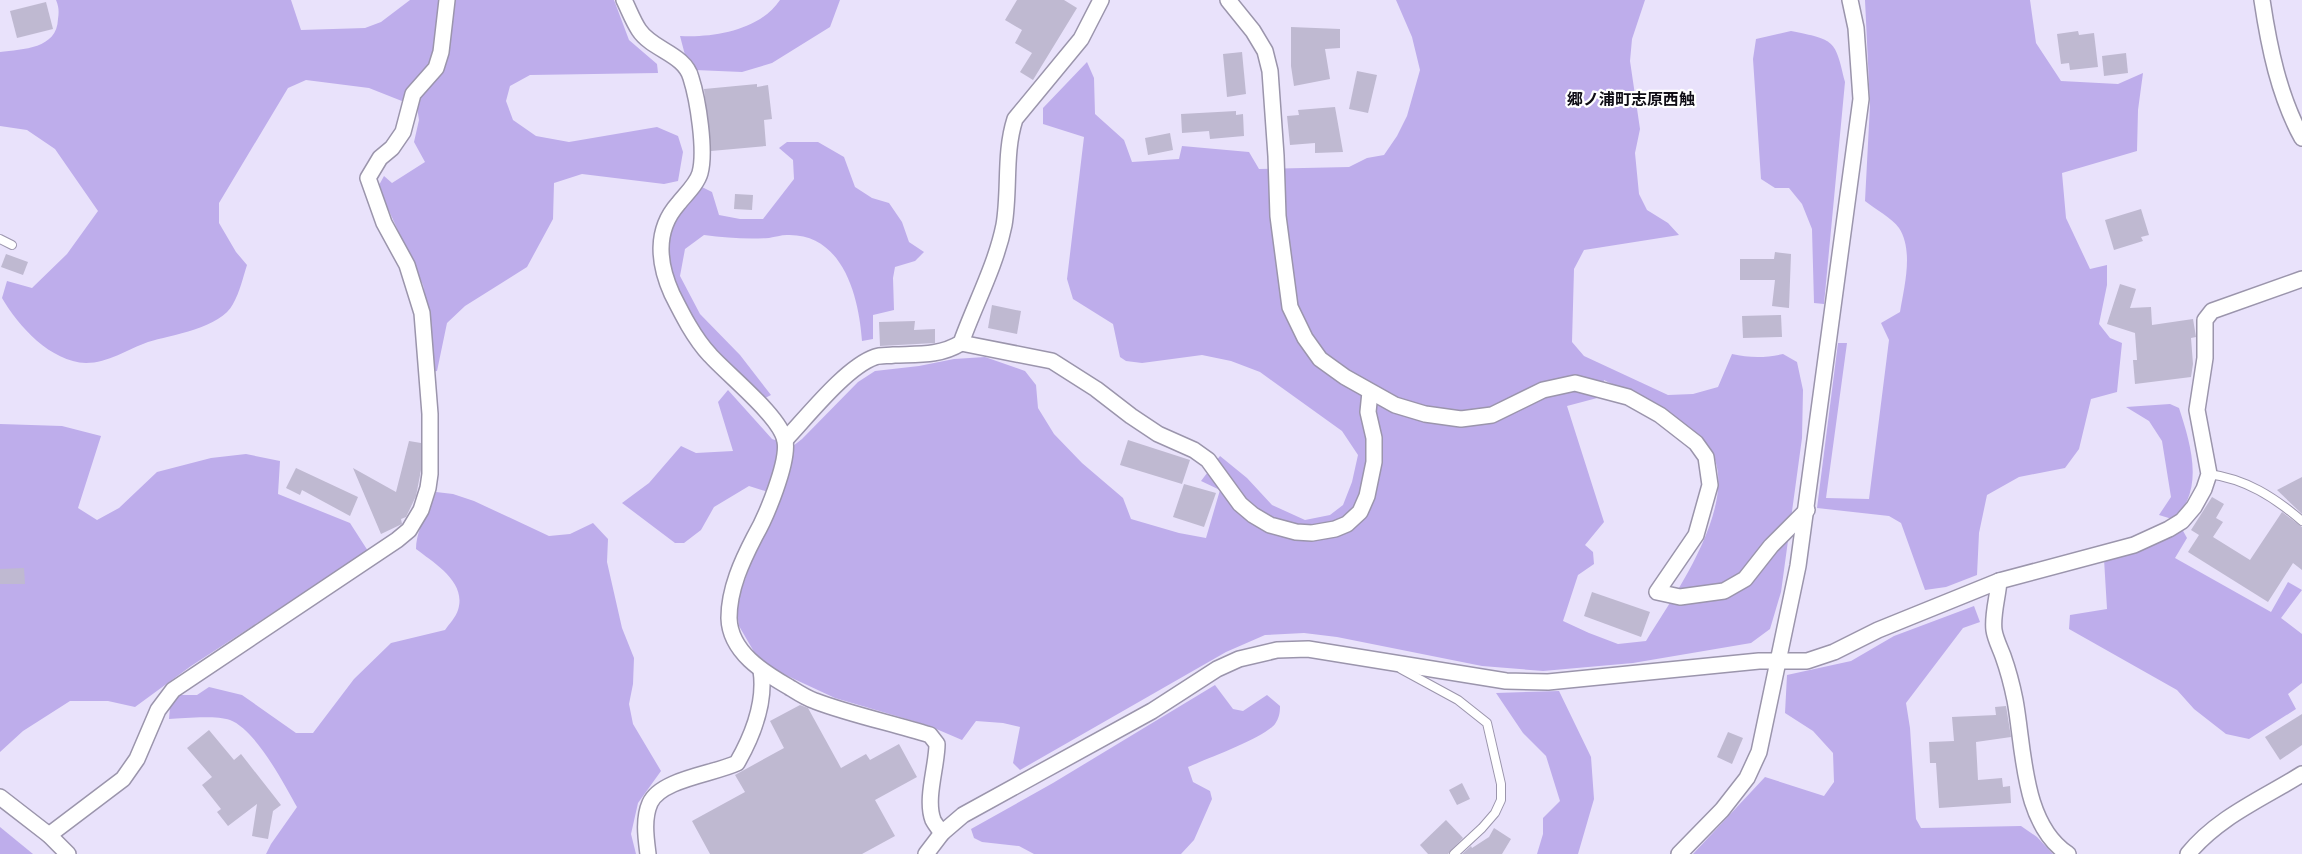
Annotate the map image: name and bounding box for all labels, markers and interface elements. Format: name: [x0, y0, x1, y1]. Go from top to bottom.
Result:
district label: 郷ノ浦町志原西触: [1567, 90, 1695, 109]

